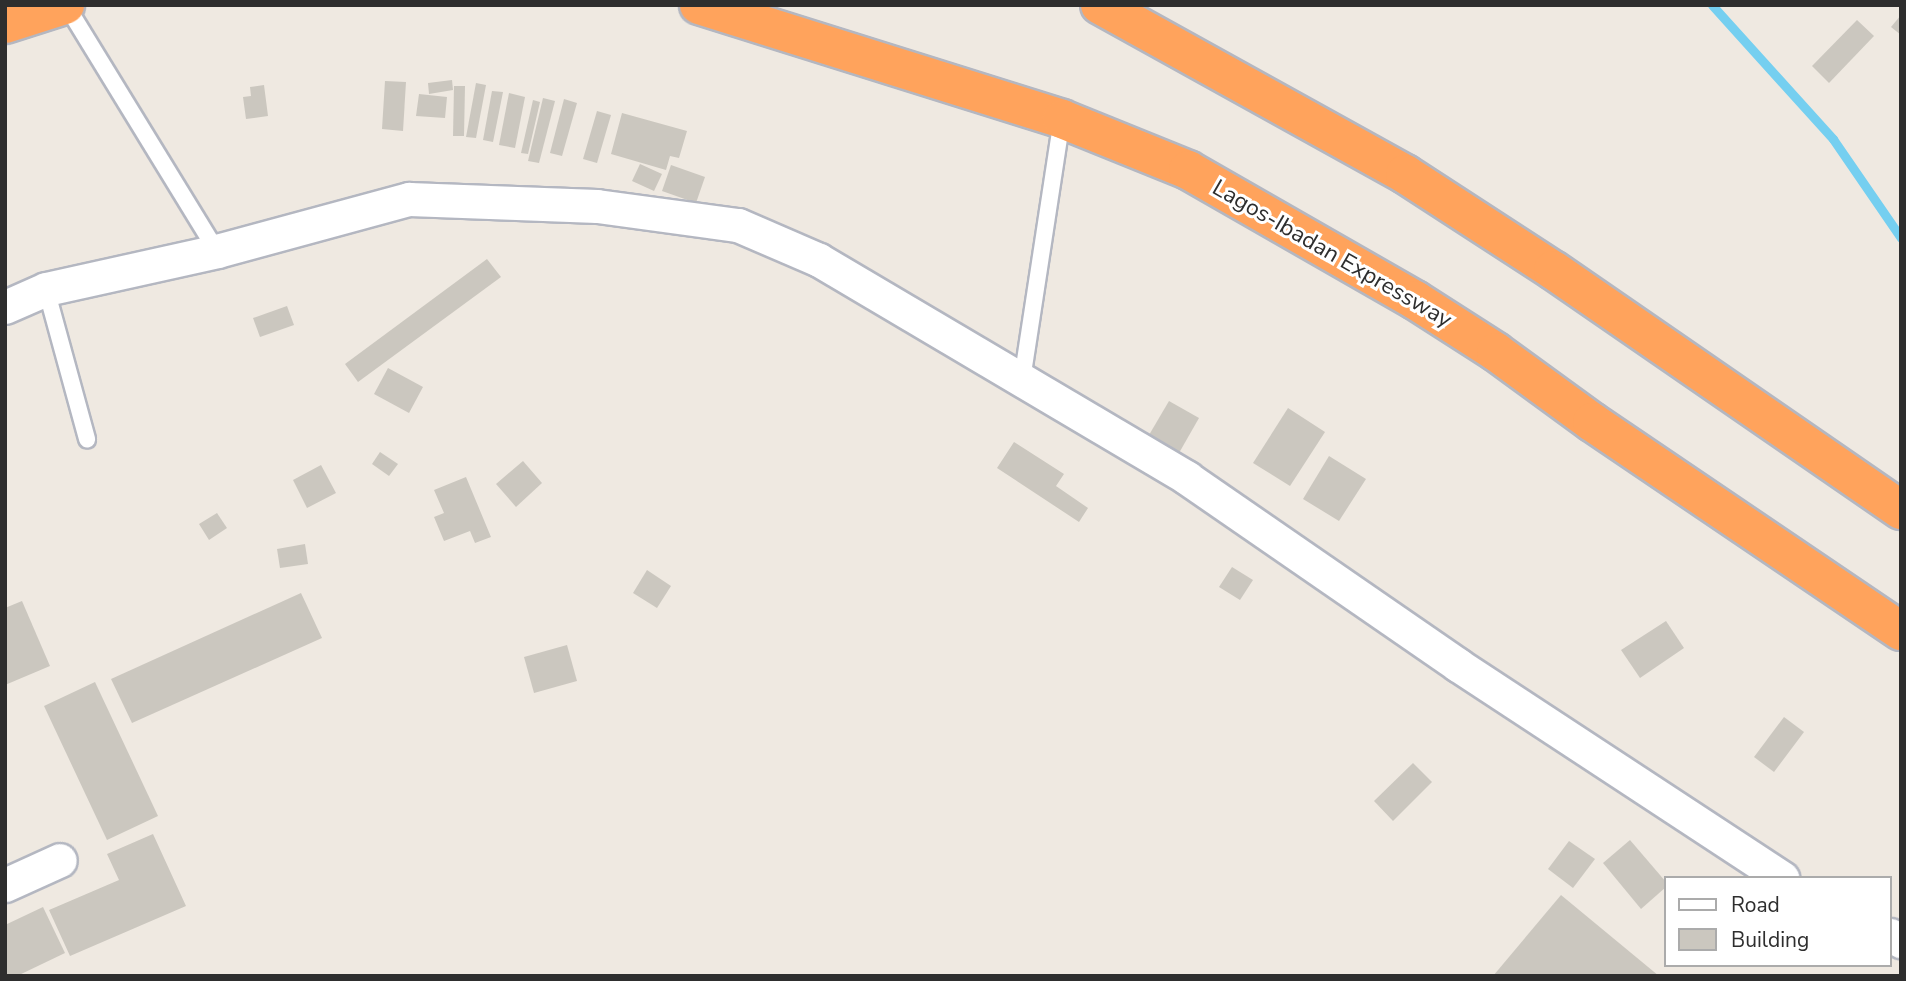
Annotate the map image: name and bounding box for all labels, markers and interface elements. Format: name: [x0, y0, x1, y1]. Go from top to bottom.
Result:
street label: Lagos-Ibadan Expressway: [1207, 174, 1457, 334]
legend: [1664, 876, 1892, 967]
text: Road: [1731, 891, 1780, 919]
text: Building: [1731, 926, 1809, 954]

